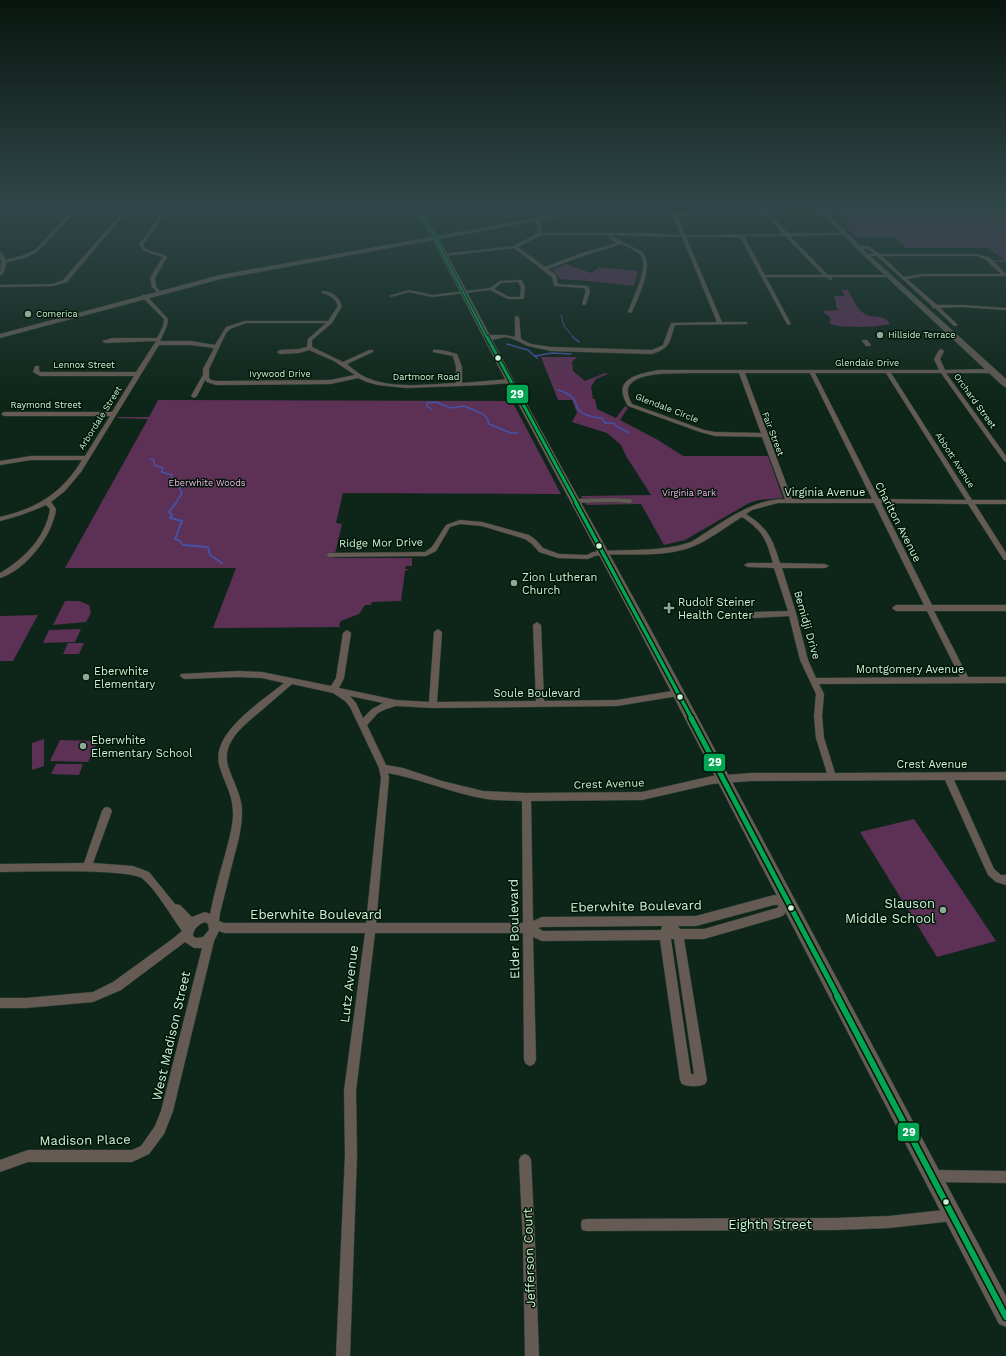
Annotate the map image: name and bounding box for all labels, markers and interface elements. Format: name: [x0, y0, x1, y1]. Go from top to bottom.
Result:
marker: Comerica: [23, 309, 33, 319]
place label: Comerica: [36, 309, 78, 319]
marker: Hillside Terrace: [875, 330, 885, 340]
place label: Hillside Terrace: [888, 330, 956, 340]
unlabelled marker: [493, 353, 503, 363]
street label: Glendale Drive: [835, 358, 899, 368]
street label: Lennox Street: [53, 360, 115, 370]
street label: Ivywood Drive: [249, 369, 311, 379]
street label: Dartmoor Road: [393, 372, 459, 382]
street label: Orchard Street: [952, 372, 998, 431]
street label: Arbordale Street: [76, 384, 124, 452]
line badge: 29: [506, 384, 529, 404]
text: 29: [510, 388, 524, 401]
street label: Glendale Circle: [634, 391, 700, 425]
street label: Raymond Street: [11, 400, 82, 410]
street label: Fair Street: [760, 411, 786, 458]
street label: Abbott Avenue: [933, 430, 977, 490]
park label: Eberwhite Woods: [168, 478, 246, 488]
street label: Charlton Avenue: [872, 480, 924, 564]
street label: Virginia Avenue: [785, 486, 865, 499]
park label: Virginia Park: [662, 488, 716, 498]
street label: Ridge Mor Drive: [339, 536, 423, 550]
unlabelled marker: [594, 541, 604, 551]
place label: Zion Lutheran Church: [522, 571, 597, 597]
marker: Zion Lutheran Church: [509, 578, 519, 588]
street label: Bemidji Drive: [791, 589, 823, 661]
place label: Rudolf Steiner Health Center: [678, 596, 756, 622]
marker: Rudolf Steiner Health Center: [663, 602, 675, 614]
street label: Montgomery Avenue: [856, 663, 964, 676]
place label: Eberwhite Elementary: [94, 665, 156, 691]
marker: Eberwhite Elementary: [81, 672, 91, 682]
street label: Soule Boulevard: [493, 687, 581, 700]
unlabelled marker: [675, 692, 685, 702]
place label: Eberwhite Elementary School: [91, 734, 193, 760]
marker: Eberwhite Elementary School: [78, 741, 88, 751]
line badge: 29: [703, 753, 726, 772]
text: 29: [708, 756, 722, 769]
street label: Crest Avenue: [897, 758, 967, 771]
street label: Crest Avenue: [573, 776, 645, 792]
street label: Elder Boulevard: [506, 879, 522, 979]
place label: Slauson Middle School: [845, 896, 935, 926]
street label: Eberwhite Boulevard: [570, 897, 702, 915]
unlabelled marker: [786, 903, 796, 913]
marker: Slauson Middle School: [938, 905, 948, 915]
street label: Eberwhite Boulevard: [250, 907, 382, 922]
street label: Lutz Avenue: [337, 944, 361, 1024]
street label: West Madison Street: [149, 969, 193, 1102]
line badge: 29: [897, 1122, 920, 1142]
text: 29: [902, 1126, 916, 1139]
street label: Madison Place: [39, 1132, 131, 1148]
unlabelled marker: [941, 1197, 951, 1207]
street label: Jefferson Court: [520, 1207, 538, 1308]
street label: Eighth Street: [728, 1217, 812, 1232]

